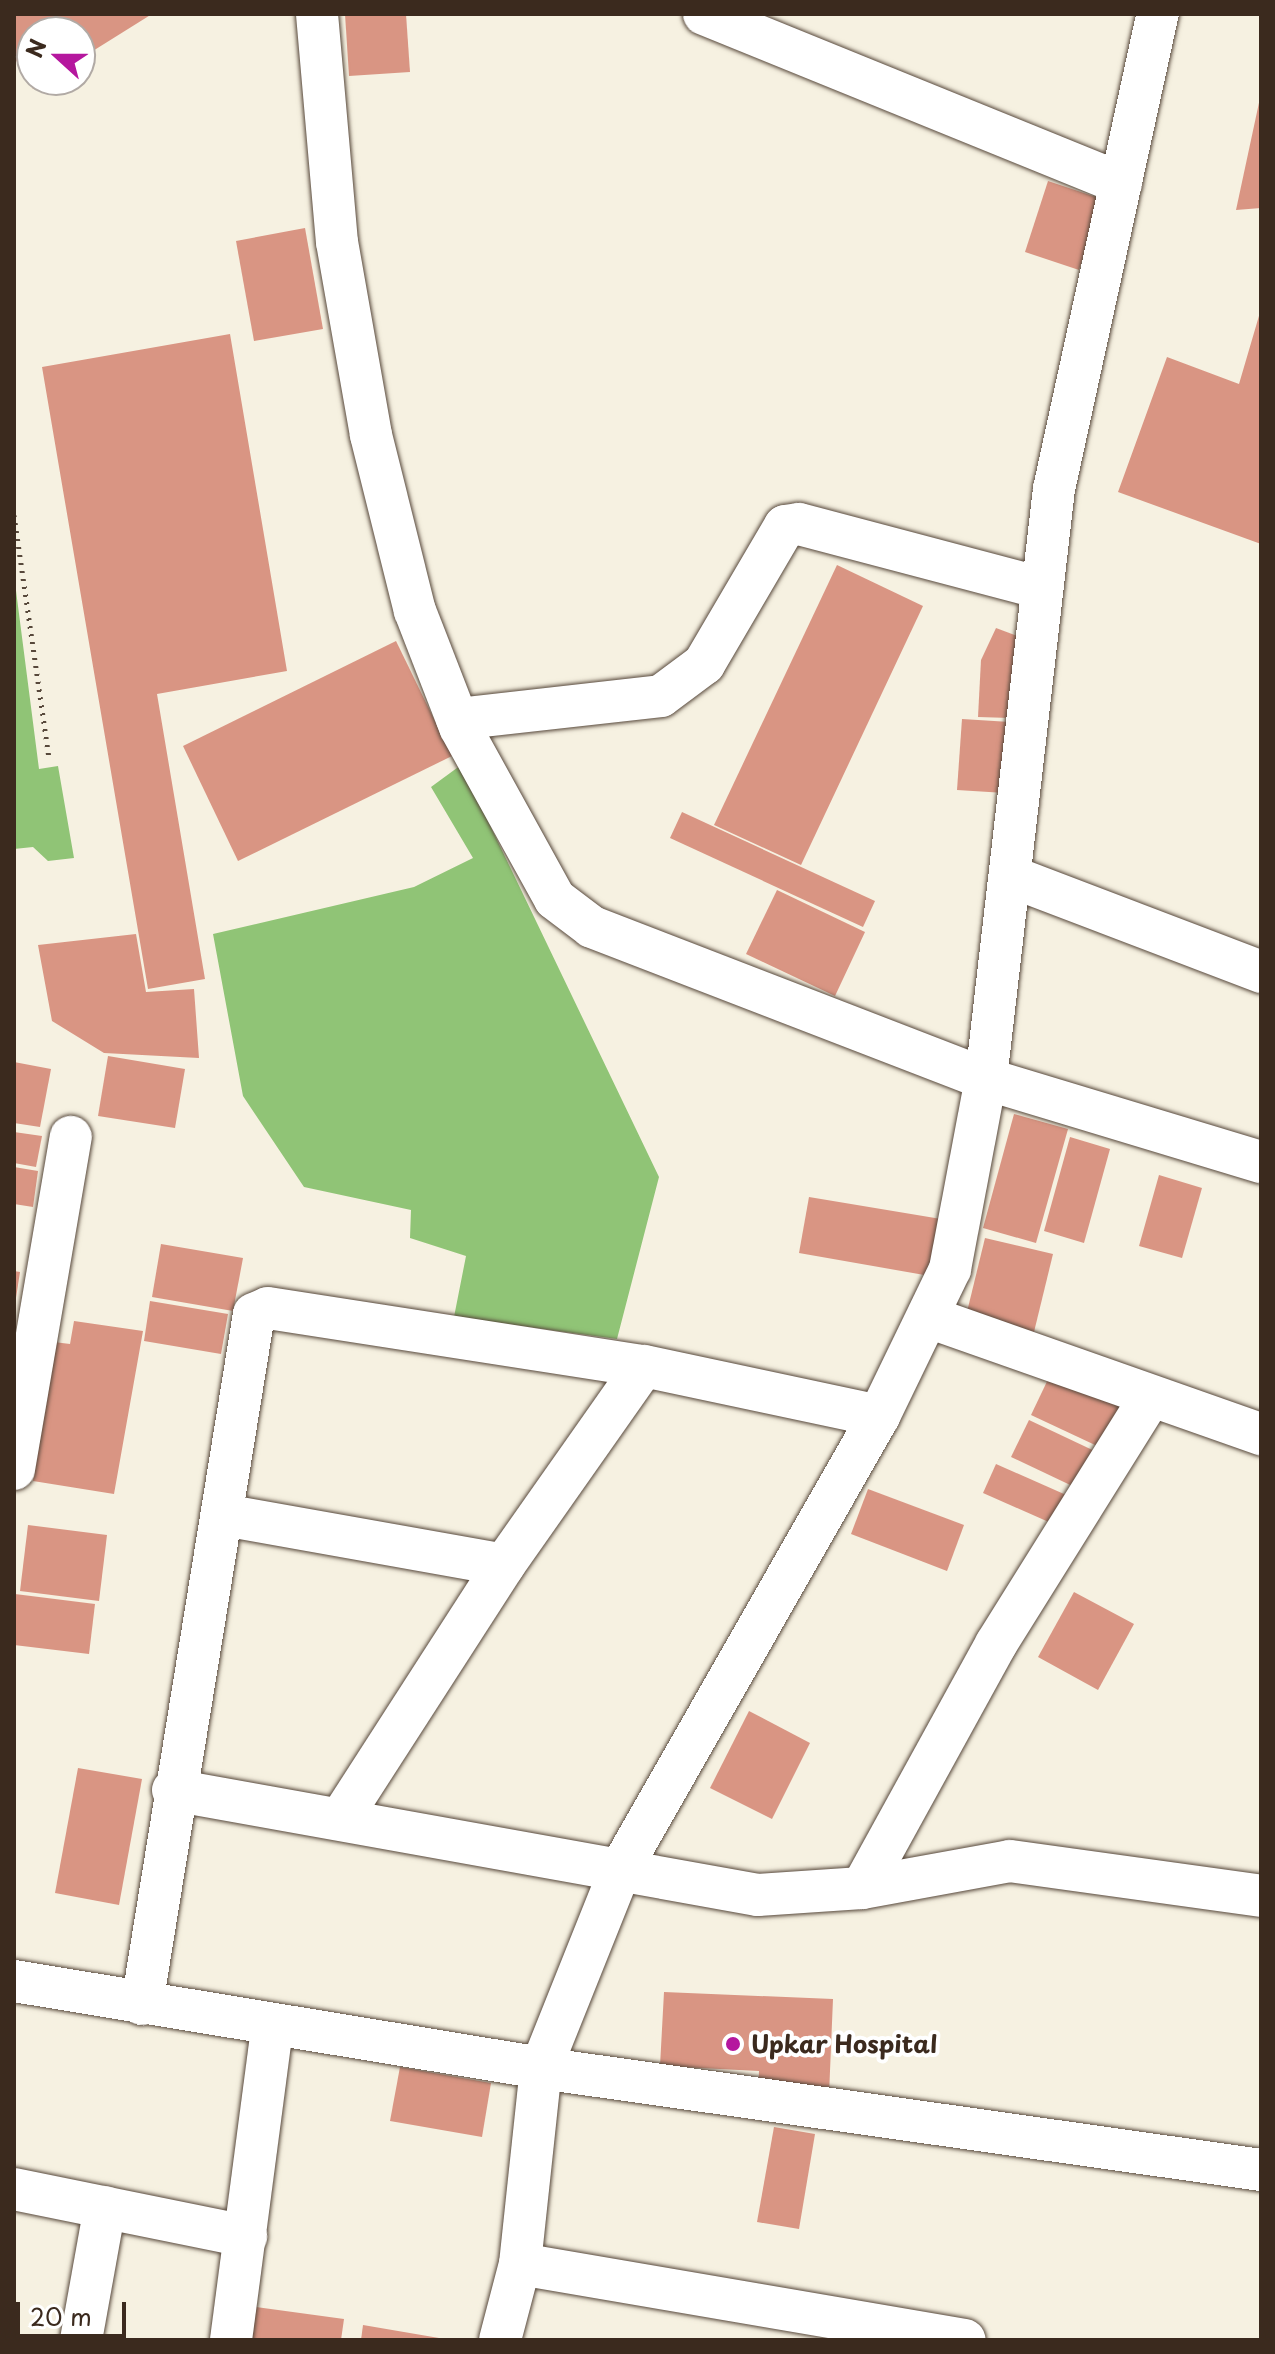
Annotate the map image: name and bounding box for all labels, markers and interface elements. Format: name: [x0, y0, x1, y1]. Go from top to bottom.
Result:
north arrow: [16, 16, 96, 96]
text: N: [16, 34, 54, 62]
place label: Upkar Hospital: [751, 2030, 938, 2058]
marker: Upkar Hospital: [722, 2033, 744, 2055]
scale bar: [20, 2286, 130, 2336]
text: 20 m: [30, 2298, 92, 2334]

